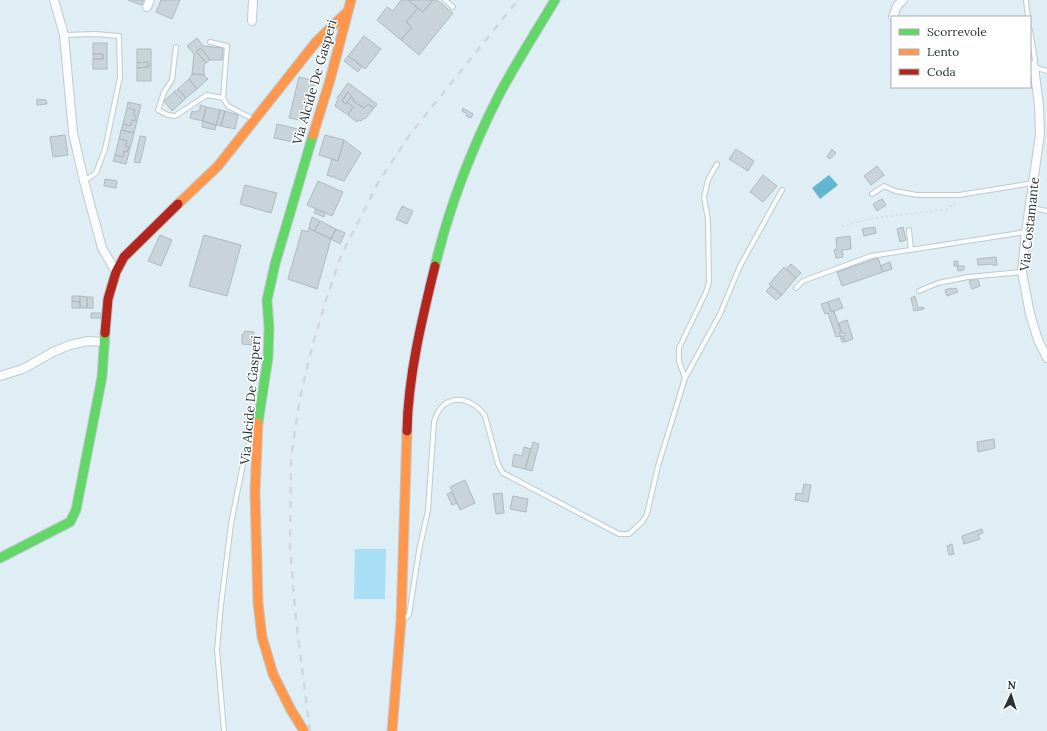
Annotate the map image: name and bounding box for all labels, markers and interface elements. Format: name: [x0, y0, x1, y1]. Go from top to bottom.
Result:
legend: [891, 16, 1031, 88]
street label: Via Alcide De Gasperi: [288, 17, 341, 148]
text: Scorrevole: [927, 24, 987, 39]
text: Lento: [927, 44, 959, 59]
text: Coda: [927, 64, 956, 79]
street label: Via Costamante: [1016, 176, 1043, 273]
street label: Via Alcide De Gasperi: [236, 334, 265, 466]
north arrow: [991, 675, 1031, 715]
text: N: [1007, 678, 1017, 692]

